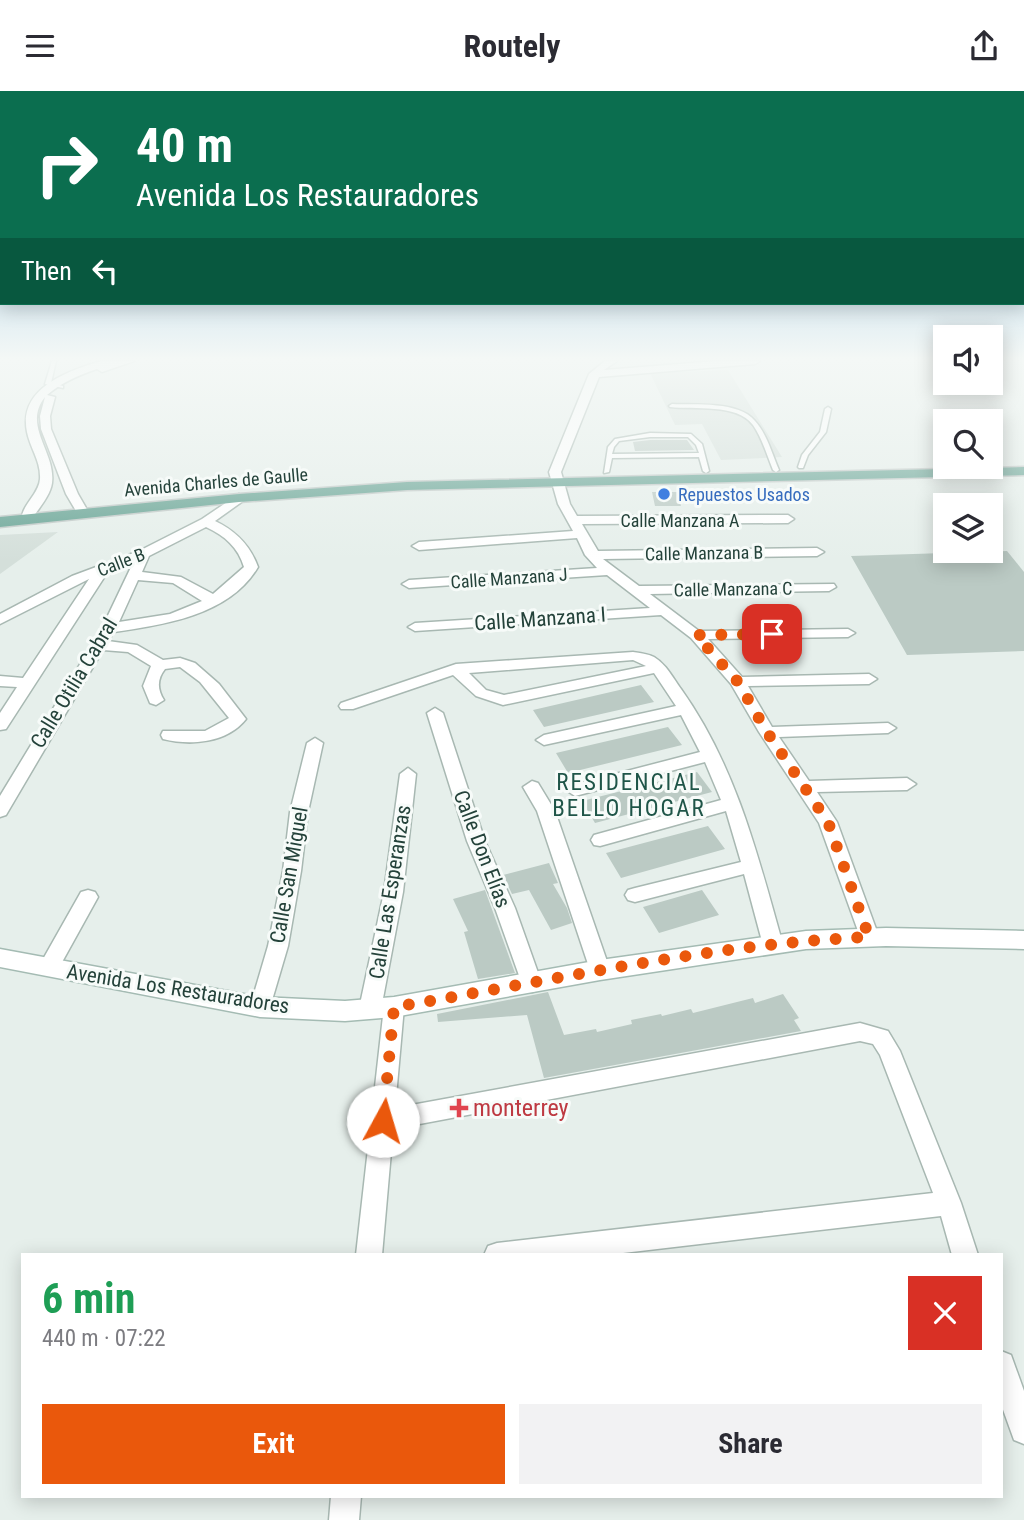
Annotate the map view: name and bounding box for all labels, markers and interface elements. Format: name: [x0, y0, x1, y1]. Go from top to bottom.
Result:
icon: menu: [21, 27, 59, 65]
text: Routely: [464, 27, 560, 65]
icon: share: [965, 27, 1003, 65]
text: 40 m: [136, 117, 233, 174]
icon: right: [21, 119, 112, 210]
text: Avenida Los Restauradores: [136, 176, 479, 214]
icon: left: [86, 252, 124, 290]
text: Then: [21, 256, 72, 286]
map controls: [933, 325, 1003, 563]
button: sound: [933, 325, 1003, 395]
button: search: [933, 409, 1003, 479]
street label: Avenida Charles de Gaulle: [123, 463, 309, 501]
place label: Repuestos Usados: [678, 484, 810, 505]
marker: Repuestos Usados: [656, 486, 672, 502]
button: layers: [933, 493, 1003, 563]
street label: Calle Manzana A: [621, 510, 740, 531]
street label: Calle Manzana B: [645, 541, 763, 565]
street label: Calle B: [94, 543, 148, 581]
street label: Calle Manzana J: [450, 563, 568, 593]
street label: Calle Manzana C: [673, 577, 793, 601]
street label: Calle Manzana I: [473, 602, 607, 636]
pin: [742, 604, 802, 664]
street label: Calle Otilia Cabral: [26, 614, 122, 752]
icon: arrive: [753, 615, 791, 653]
district label: RESIDENCIAL BELLO HOGAR: [552, 769, 706, 822]
street label: Calle Don Elías: [449, 787, 515, 911]
street label: Calle Las Esperanzas: [364, 803, 416, 981]
street label: Calle San Miguel: [265, 805, 313, 945]
street label: Avenida Los Restauradores: [65, 960, 291, 1018]
position arrow: [346, 1084, 420, 1158]
place label: monterrey: [473, 1094, 569, 1122]
marker: monterrey: [451, 1100, 467, 1116]
text: 6 min: [42, 1274, 135, 1323]
button: close: [908, 1276, 982, 1350]
text: 440 m · 07:22: [42, 1325, 166, 1352]
button: Exit: [42, 1404, 505, 1484]
button: Share: [519, 1404, 982, 1484]

